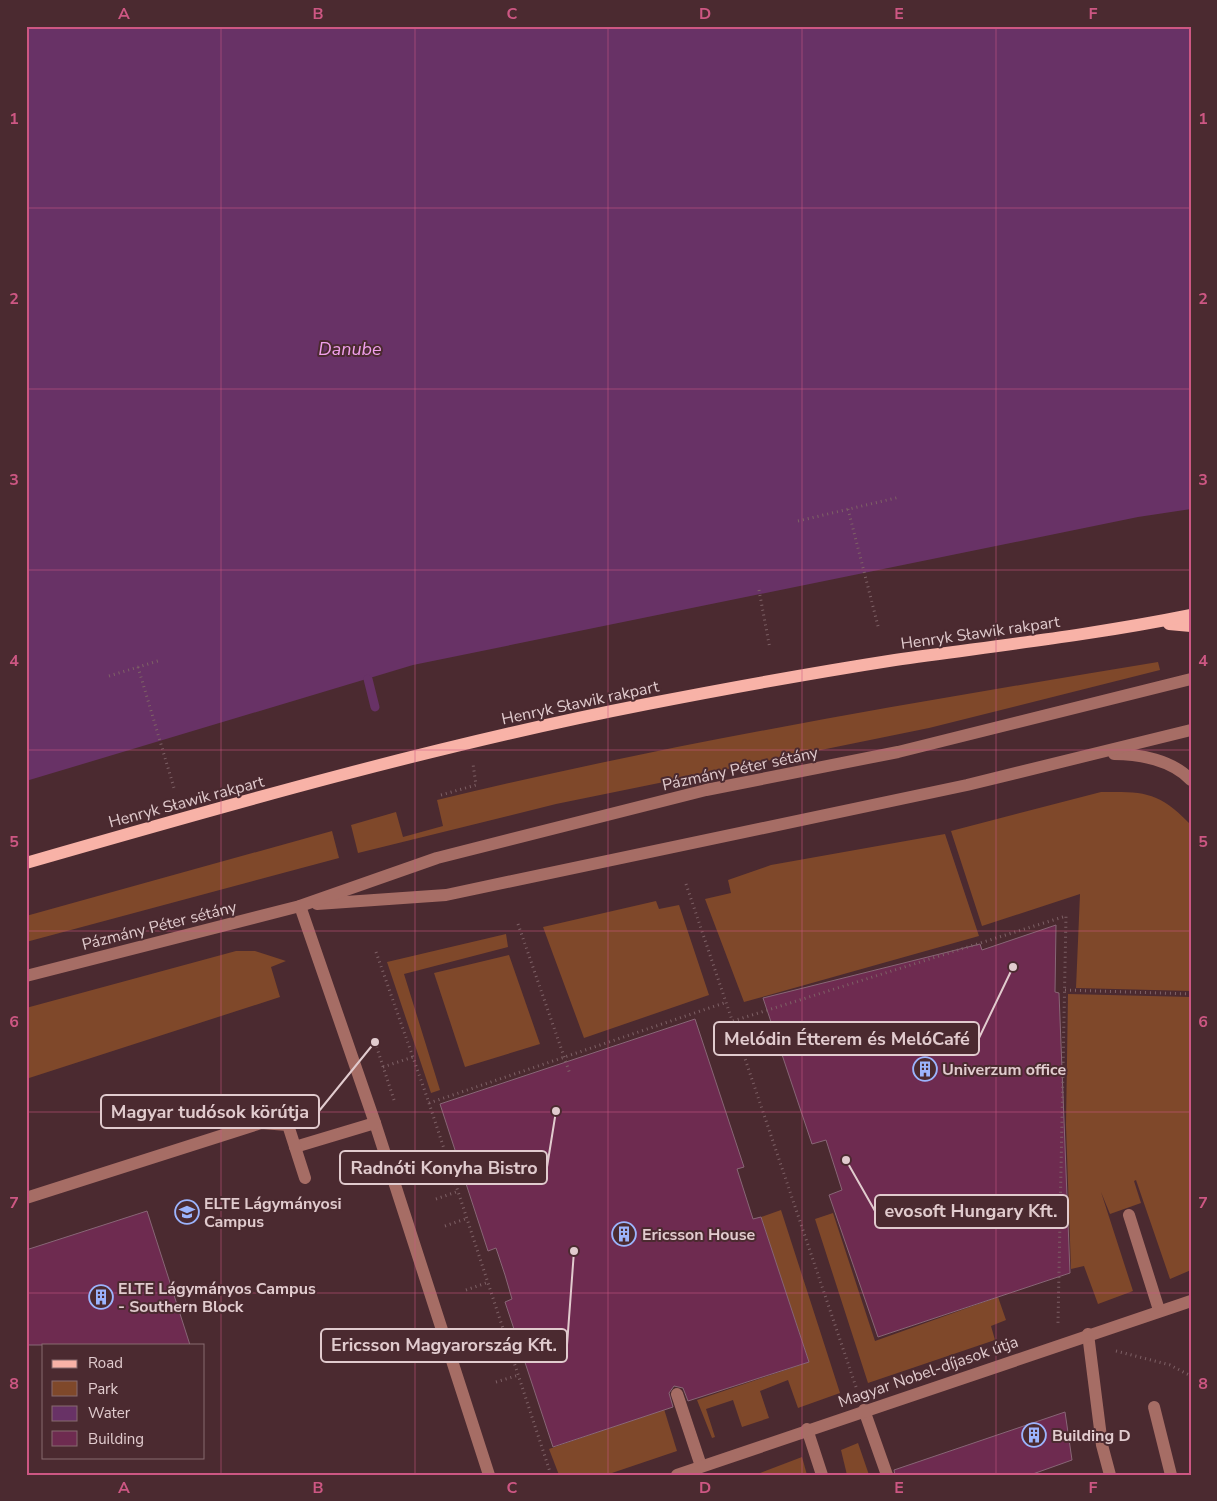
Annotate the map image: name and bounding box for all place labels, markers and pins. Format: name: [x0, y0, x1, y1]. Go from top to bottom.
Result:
callout: Melódin Étterem és MelóCafé: [714, 1022, 979, 1055]
building icon: Univerzum office: [912, 1056, 938, 1082]
place label: Univerzum office: [942, 1059, 1067, 1081]
callout: Magyar tudósok körútja: [101, 1095, 319, 1128]
callout: Radnóti Konyha Bistro: [340, 1151, 547, 1184]
place label: ELTE Lágymányosi Campus: [204, 1193, 342, 1233]
callout: evosoft Hungary Kft.: [875, 1195, 1068, 1228]
school or university icon: ELTE Lágymányosi Campus: [174, 1199, 200, 1225]
building icon: Ericsson House: [611, 1221, 637, 1247]
place label: Ericsson House: [642, 1224, 756, 1246]
place label: ELTE Lágymányos Campus - Southern Block: [118, 1278, 316, 1318]
building icon: ELTE Lágymányos Campus - Southern Block: [88, 1284, 114, 1310]
callout: Ericsson Magyarország Kft.: [321, 1329, 567, 1362]
building icon: Building D: [1021, 1422, 1047, 1448]
place label: Building D: [1052, 1425, 1131, 1447]

